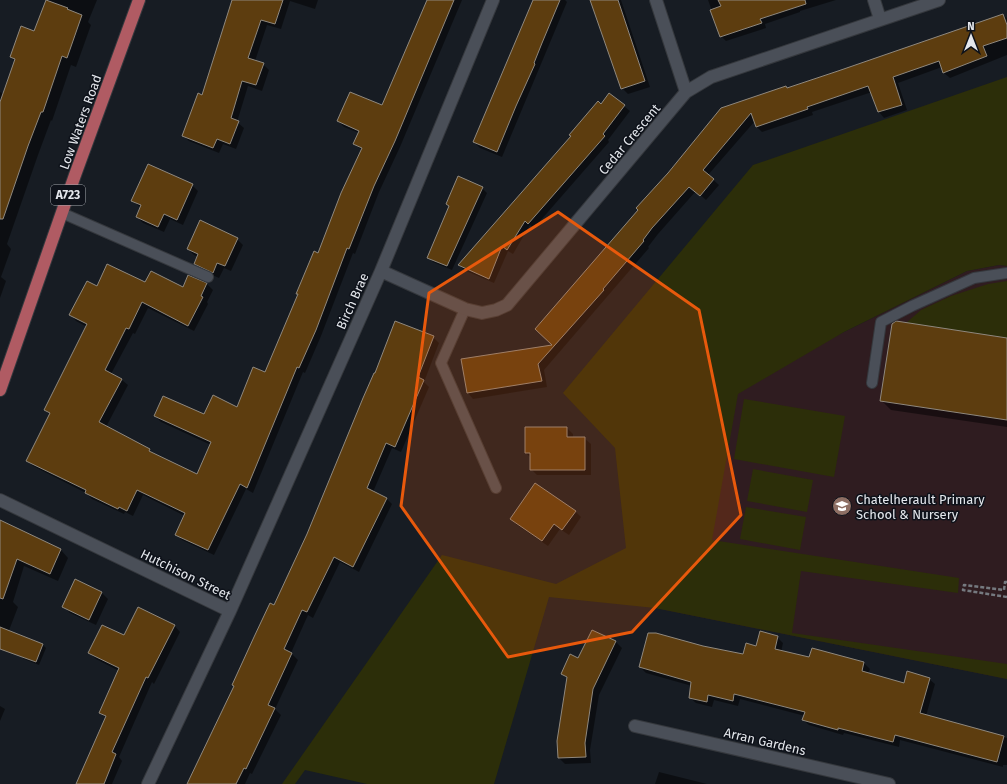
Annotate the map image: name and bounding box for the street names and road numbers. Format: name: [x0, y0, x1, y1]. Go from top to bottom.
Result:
street label: Low Waters Road: [56, 73, 105, 172]
street label: Cedar Crescent: [595, 101, 663, 178]
road number: A723: [51, 185, 85, 205]
street label: Birch Brae: [333, 271, 372, 332]
street label: Hutchison Street: [138, 546, 234, 603]
street label: Arran Gardens: [722, 725, 807, 758]

